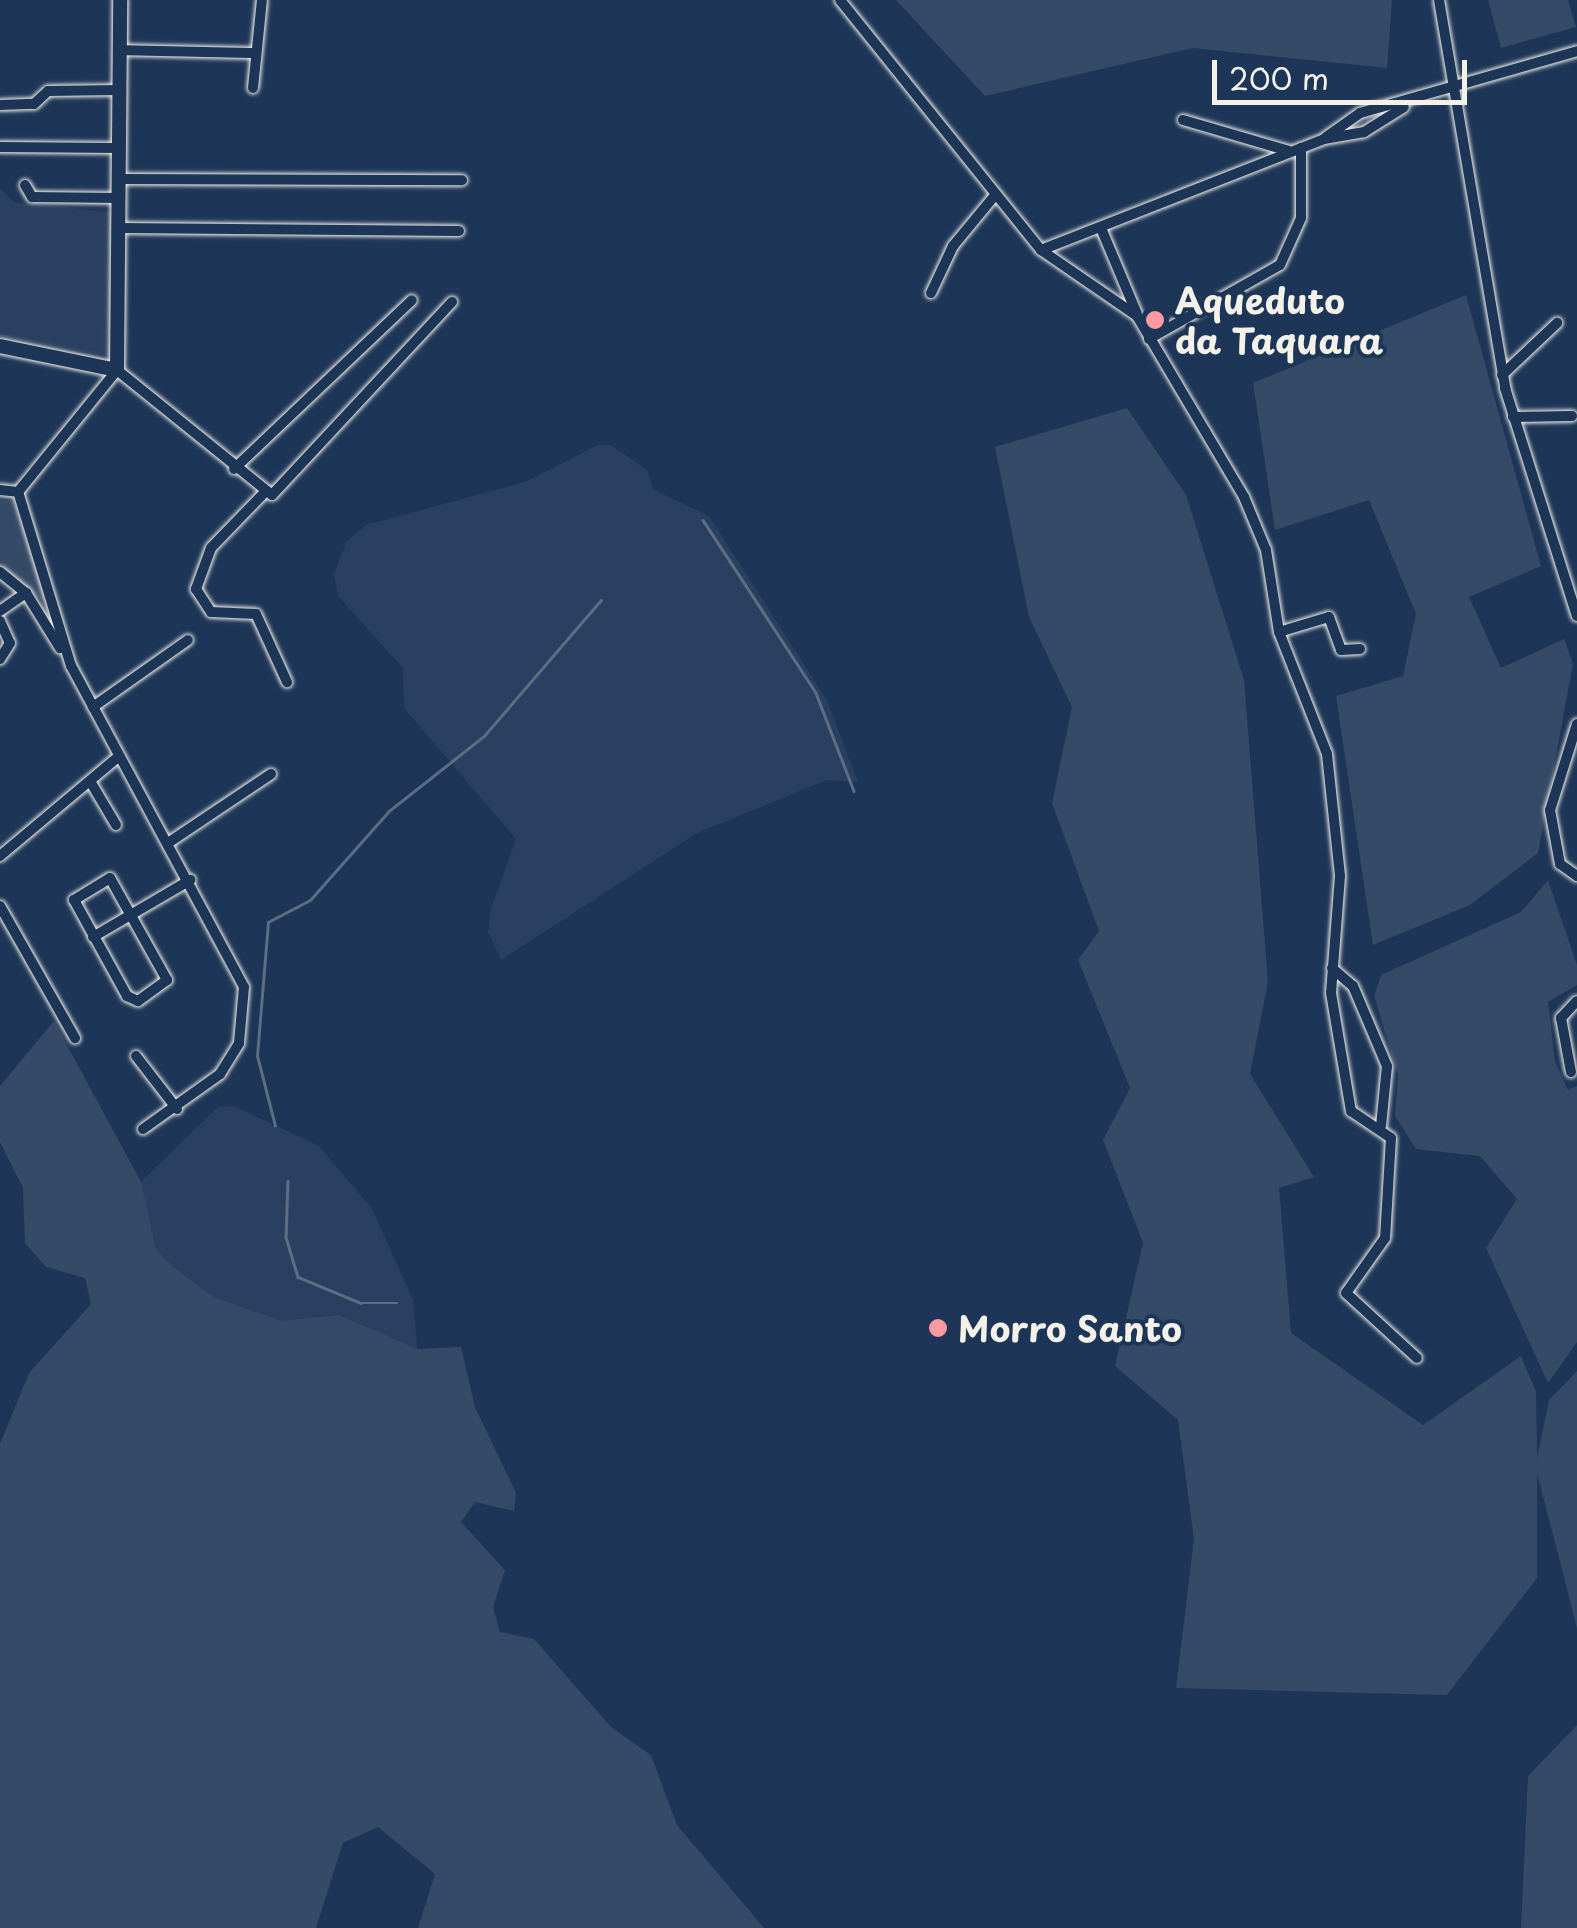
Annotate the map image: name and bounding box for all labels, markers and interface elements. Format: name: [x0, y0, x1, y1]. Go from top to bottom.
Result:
scale bar: [1217, 40, 1472, 102]
text: 200 m: [1229, 55, 1329, 100]
place label: Aqueduto da Taquara: [1175, 279, 1384, 361]
marker: Aqueduto da Taquara: [1144, 309, 1166, 331]
place label: Morro Santo: [958, 1307, 1182, 1349]
marker: Morro Santo: [927, 1317, 949, 1339]

